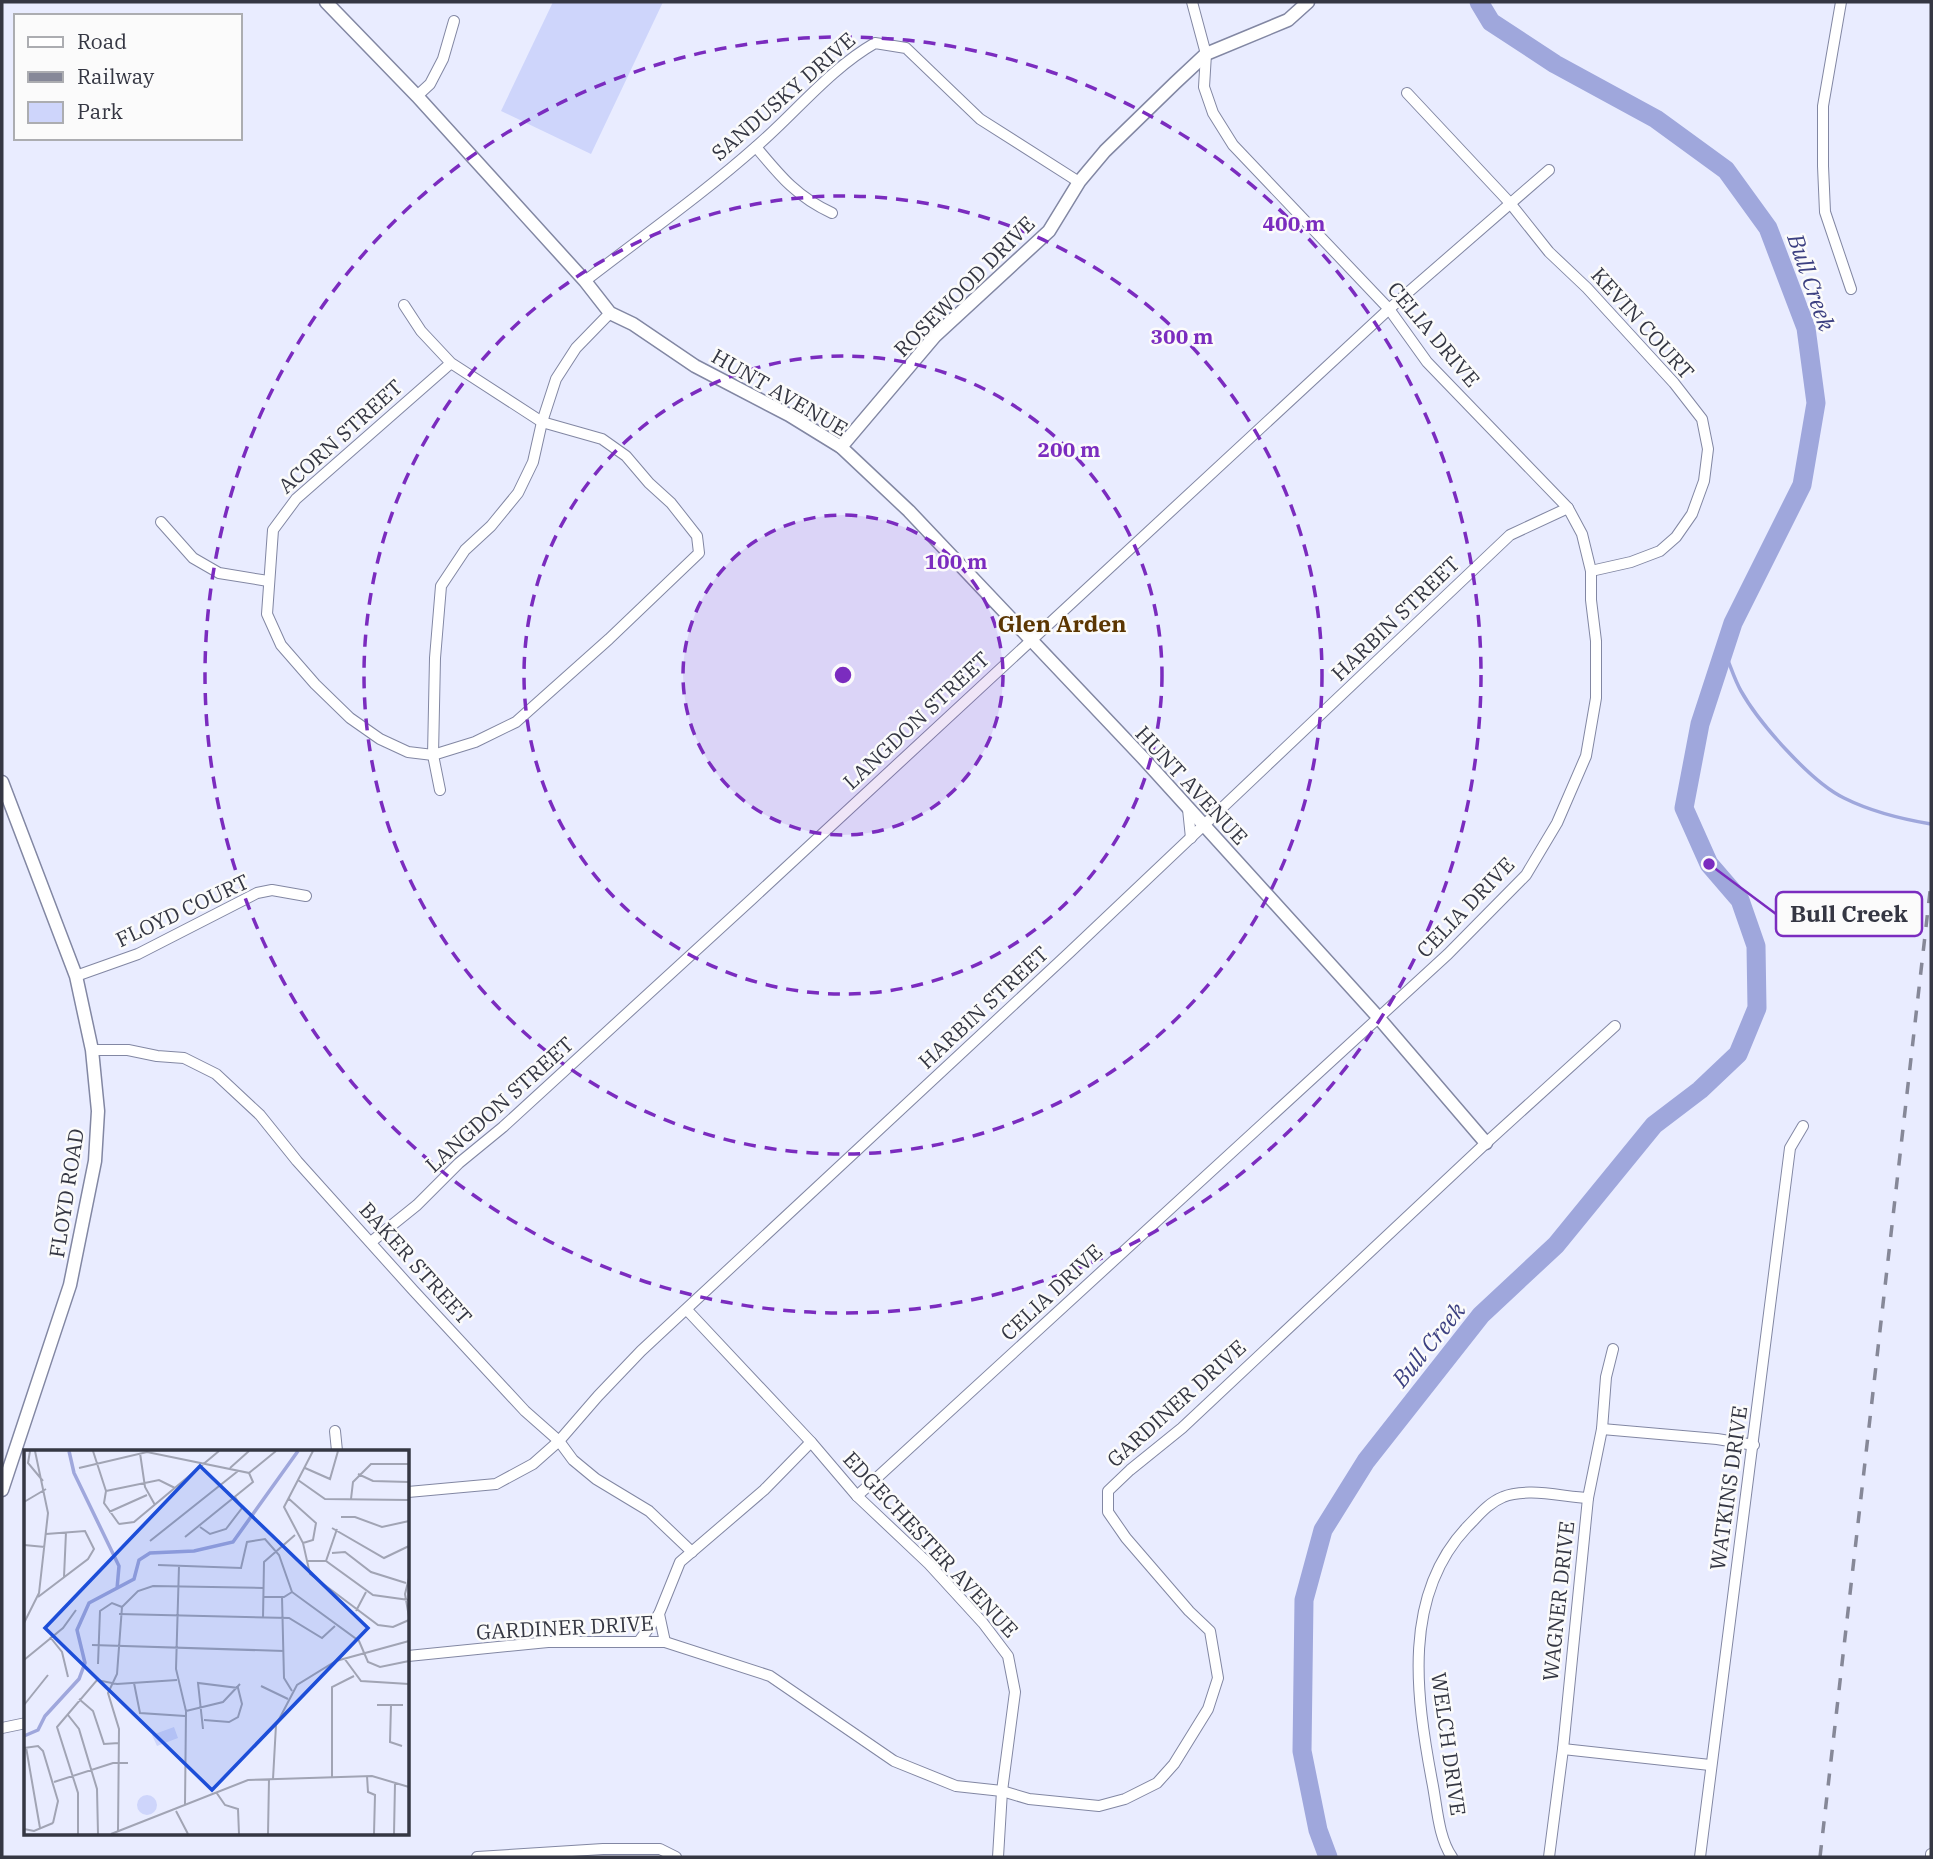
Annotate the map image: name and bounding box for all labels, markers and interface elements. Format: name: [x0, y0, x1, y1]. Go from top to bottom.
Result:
legend: [14, 14, 242, 140]
street label: SANDUSKY DRIVE: [705, 26, 861, 166]
text: Road: [77, 27, 127, 55]
text: Railway: [77, 62, 155, 90]
text: Park: [77, 97, 124, 125]
text: 400 m: [1262, 209, 1326, 237]
street label: ROSEWOOD DRIVE: [888, 210, 1040, 362]
water label: Bull Creek: [1781, 229, 1843, 335]
street label: KEVIN COURT: [1585, 261, 1701, 385]
street label: CELIA DRIVE: [1382, 275, 1486, 393]
text: 300 m: [1150, 322, 1214, 350]
street label: HUNT AVENUE: [707, 342, 853, 442]
street label: ACORN STREET: [272, 373, 408, 499]
text: 200 m: [1037, 435, 1101, 463]
text: 100 m: [924, 547, 988, 575]
street label: HARBIN STREET: [1325, 550, 1465, 686]
district label: Glen Arden: [997, 608, 1127, 638]
street label: LANGDON STREET: [837, 645, 995, 795]
centre of rings: [831, 663, 855, 687]
street label: HUNT AVENUE: [1130, 720, 1254, 850]
street label: CELIA DRIVE: [1410, 851, 1520, 963]
street label: FLOYD COURT: [111, 867, 253, 953]
callout: Bull Creek: [1776, 892, 1922, 936]
text: Bull Creek: [1790, 898, 1909, 928]
street label: HARBIN STREET: [912, 939, 1054, 1075]
street label: LANGDON STREET: [419, 1030, 579, 1178]
street label: FLOYD ROAD: [42, 1126, 90, 1260]
street label: BAKER STREET: [353, 1196, 479, 1330]
street label: CELIA DRIVE: [994, 1238, 1108, 1346]
water label: Bull Creek: [1384, 1295, 1472, 1393]
street label: GARDINER DRIVE: [1101, 1333, 1251, 1473]
street label: WATKINS DRIVE: [1703, 1404, 1753, 1572]
street label: EDGECHESTER AVENUE: [837, 1445, 1025, 1643]
inset map: [24, 1450, 410, 1834]
street label: WAGNER DRIVE: [1536, 1519, 1580, 1683]
street label: GARDINER DRIVE: [475, 1608, 655, 1646]
street label: WELCH DRIVE: [1425, 1670, 1473, 1818]

